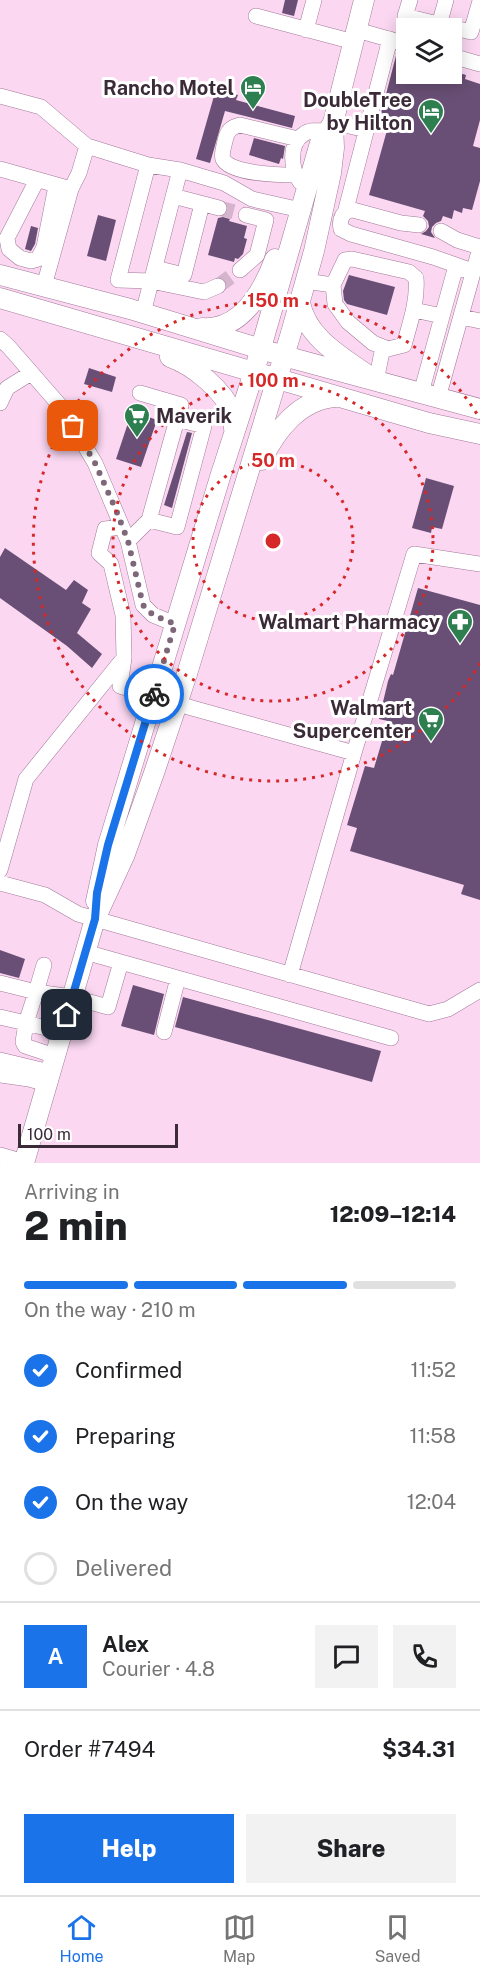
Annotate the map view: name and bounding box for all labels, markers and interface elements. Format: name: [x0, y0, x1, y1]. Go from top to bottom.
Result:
map controls: [396, 18, 462, 84]
button: layers: [396, 18, 462, 84]
hotel icon: Rancho Motel: [238, 73, 268, 111]
place label: Rancho Motel: [103, 76, 234, 100]
place label: DoubleTree by Hilton: [303, 88, 412, 135]
hotel icon: DoubleTree by Hilton: [416, 97, 446, 135]
text: 150 m: [247, 290, 299, 311]
text: 100 m: [247, 370, 299, 391]
pin: [47, 400, 98, 451]
supermarket icon: Maverik: [122, 401, 152, 439]
place label: Maverik: [156, 404, 233, 428]
icon: bag: [56, 409, 89, 442]
text: 50 m: [251, 450, 295, 471]
centre of rings: [263, 531, 283, 551]
pharmacy icon: Walmart Pharmacy: [445, 607, 475, 645]
place label: Walmart Pharmacy: [258, 610, 440, 634]
courier: [124, 664, 184, 724]
icon: bike: [138, 678, 171, 711]
place label: Walmart Supercenter: [293, 696, 412, 743]
supermarket icon: Walmart Supercenter: [416, 705, 446, 743]
pin: [41, 989, 92, 1040]
icon: home: [50, 998, 83, 1031]
scale bar: [18, 1121, 178, 1148]
text: 100 m: [27, 1125, 71, 1144]
text: Arriving in: [24, 1180, 119, 1204]
text: 12:09–12:14: [330, 1201, 456, 1227]
text: 2 min: [24, 1203, 128, 1249]
text: On the way · 210 m: [24, 1298, 196, 1322]
icon: check: [24, 1354, 57, 1387]
text: Confirmed: [75, 1357, 182, 1383]
text: 11:52: [410, 1358, 456, 1382]
icon: check: [24, 1420, 57, 1453]
text: Preparing: [75, 1423, 176, 1449]
text: 11:58: [409, 1424, 456, 1448]
icon: check: [24, 1486, 57, 1519]
text: On the way: [75, 1489, 188, 1515]
text: 12:04: [407, 1490, 456, 1514]
text: Delivered: [75, 1555, 172, 1581]
button: chat: [315, 1625, 378, 1688]
button: phone: [393, 1625, 456, 1688]
text: Alex: [102, 1631, 149, 1657]
text: A: [48, 1643, 63, 1669]
text: Courier · 4.8: [102, 1657, 215, 1681]
text: Order #7494: [24, 1736, 155, 1762]
text: $34.31: [382, 1736, 456, 1762]
button: Help: [24, 1814, 234, 1883]
button: Share: [246, 1814, 456, 1883]
tab: Home: [60, 1911, 104, 1966]
tab: Map: [223, 1911, 256, 1966]
tab: Saved: [375, 1911, 420, 1966]

